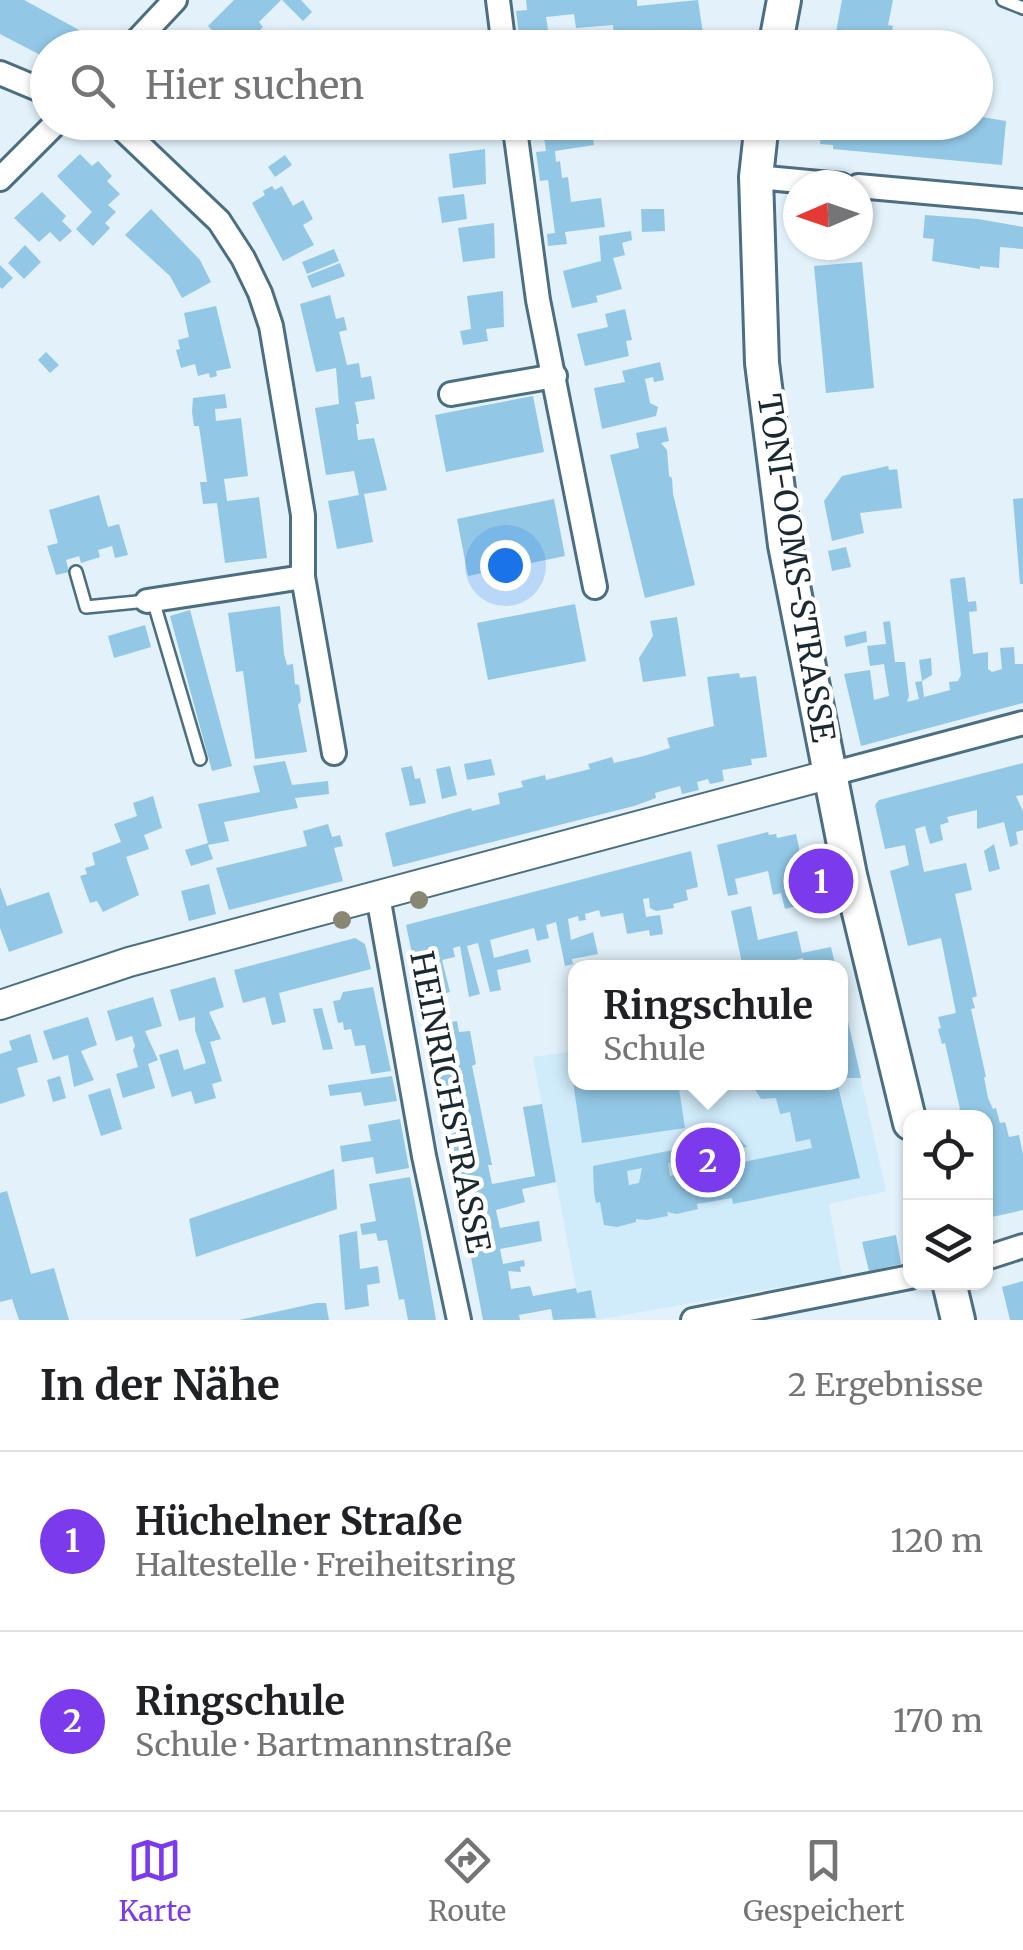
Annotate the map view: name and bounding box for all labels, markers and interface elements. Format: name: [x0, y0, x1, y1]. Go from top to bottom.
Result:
search box: [30, 30, 993, 140]
icon: search: [65, 58, 120, 113]
text: Hier suchen: [145, 62, 364, 109]
north arrow: [783, 170, 873, 260]
street label: TONI-OOMS-STRASSE: [749, 391, 843, 746]
your location: [480, 540, 531, 591]
pin: 1: [788, 844, 854, 918]
street label: HEINRICHSTRASSE: [401, 948, 499, 1257]
popup: [568, 960, 848, 1090]
text: Ringschule: [603, 982, 813, 1029]
text: Schule: [603, 1029, 705, 1069]
map controls: [903, 1110, 993, 1290]
button: locate: [903, 1110, 993, 1200]
pin: 2: [676, 1122, 740, 1198]
button: layers: [903, 1200, 993, 1290]
text: In der Nähe: [40, 1359, 280, 1411]
text: 2 Ergebnisse: [788, 1365, 983, 1405]
text: Hüchelner Straße: [135, 1498, 463, 1545]
text: 1: [65, 1521, 80, 1561]
text: 120 m: [891, 1521, 983, 1561]
text: Haltestelle · Freiheitsring: [135, 1545, 515, 1585]
text: Ringschule: [135, 1678, 345, 1725]
text: 2: [63, 1701, 82, 1741]
text: 170 m: [893, 1701, 983, 1741]
text: Schule · Bartmannstraße: [135, 1725, 512, 1765]
tab: Karte: [119, 1833, 191, 1929]
tab: Route: [428, 1833, 506, 1929]
tab: Gespeichert: [743, 1833, 904, 1929]

